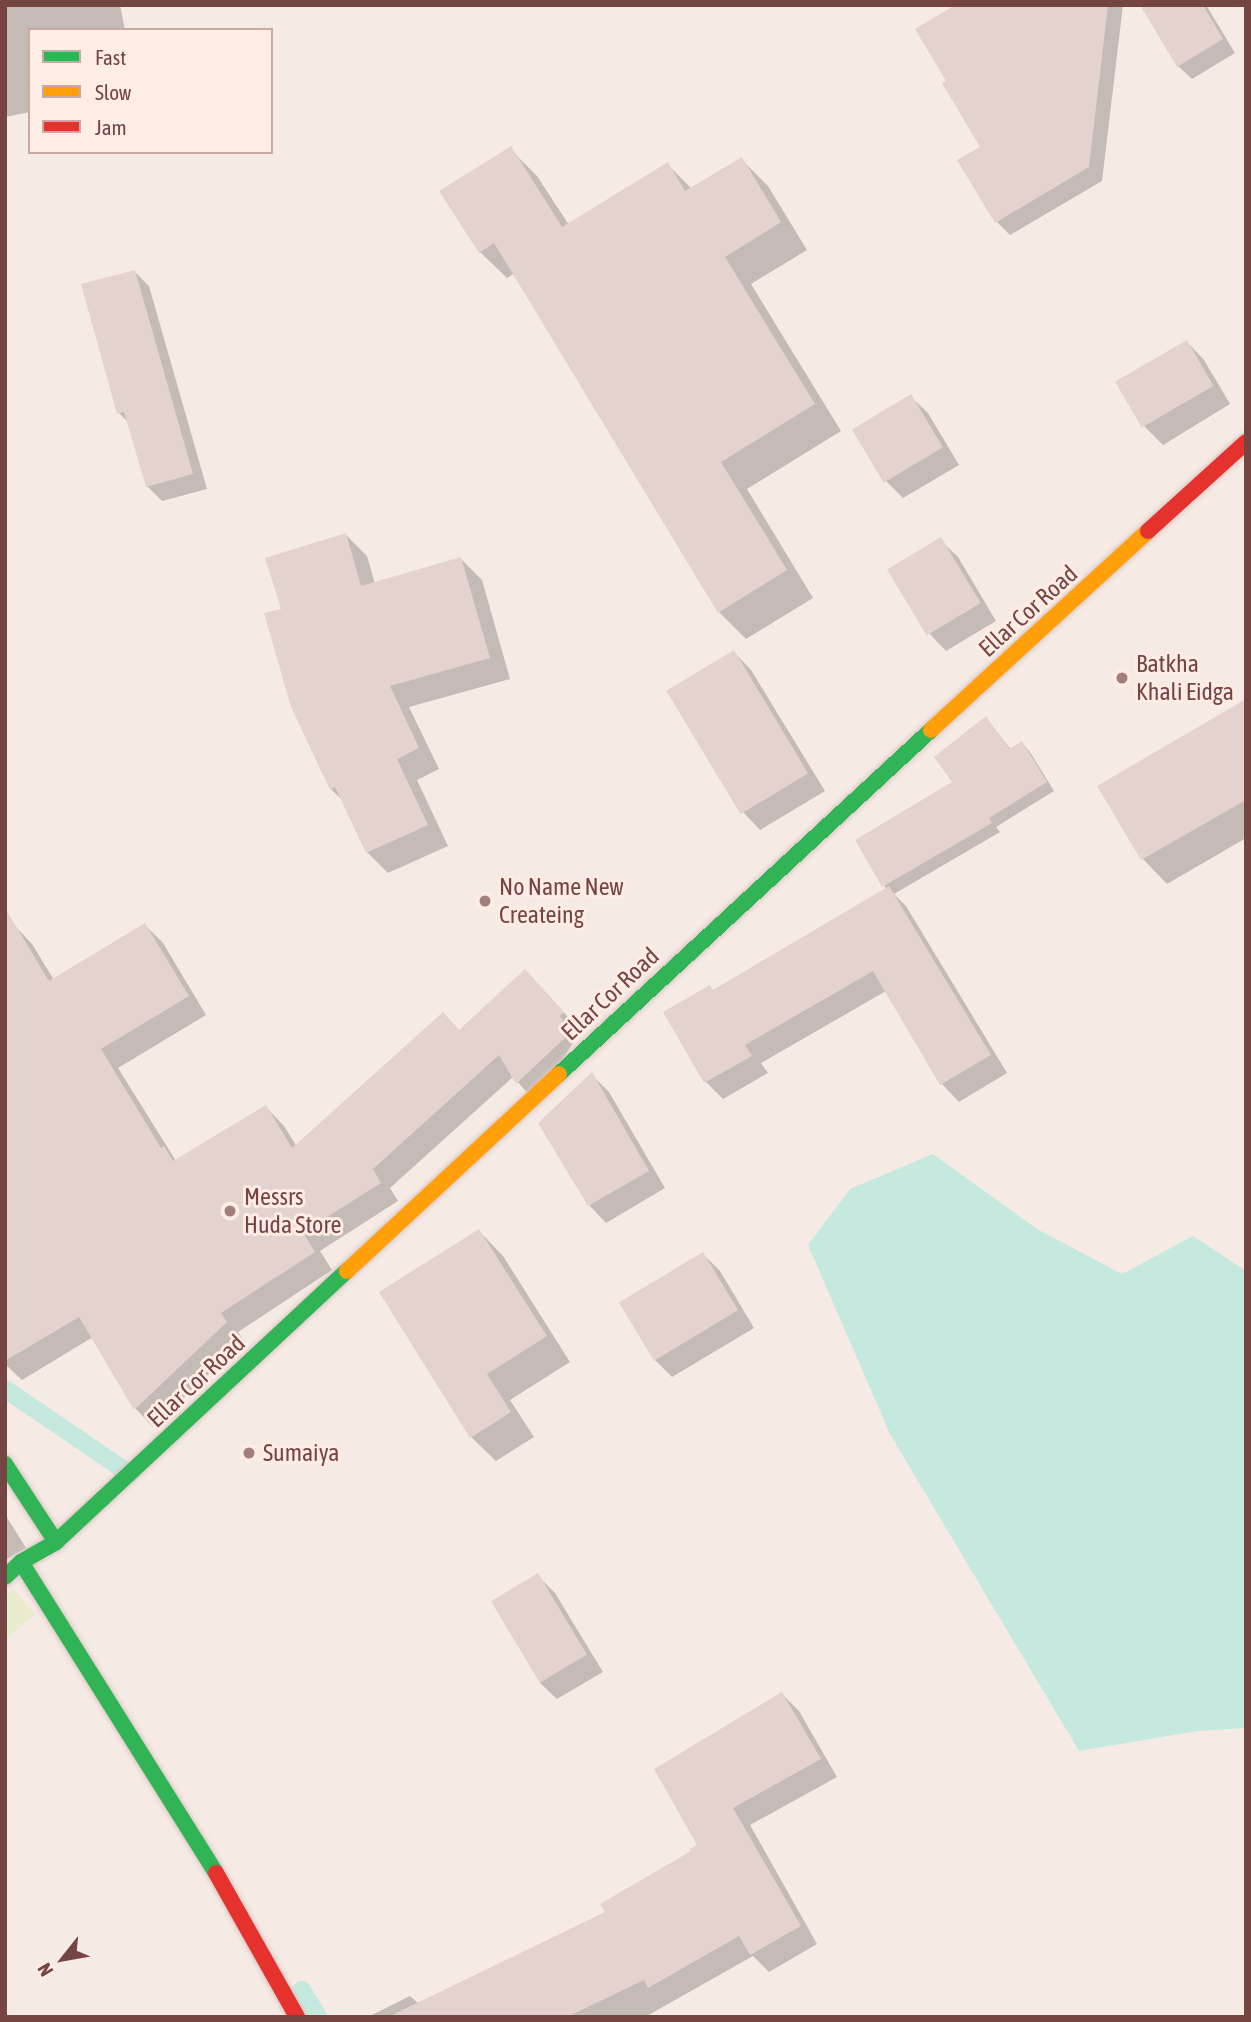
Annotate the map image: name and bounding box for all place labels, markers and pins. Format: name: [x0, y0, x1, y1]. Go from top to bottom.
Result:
place label: Batkha Khali Eidga: [1136, 650, 1234, 706]
marker: Batkha Khali Eidga: [1114, 670, 1130, 686]
place label: No Name New Createing: [499, 873, 624, 929]
marker: No Name New Createing: [477, 893, 493, 909]
place label: Messrs Huda Store: [244, 1183, 341, 1239]
marker: Messrs Huda Store: [222, 1203, 238, 1219]
place label: Sumaiya: [263, 1439, 339, 1467]
marker: Sumaiya: [241, 1445, 257, 1461]

